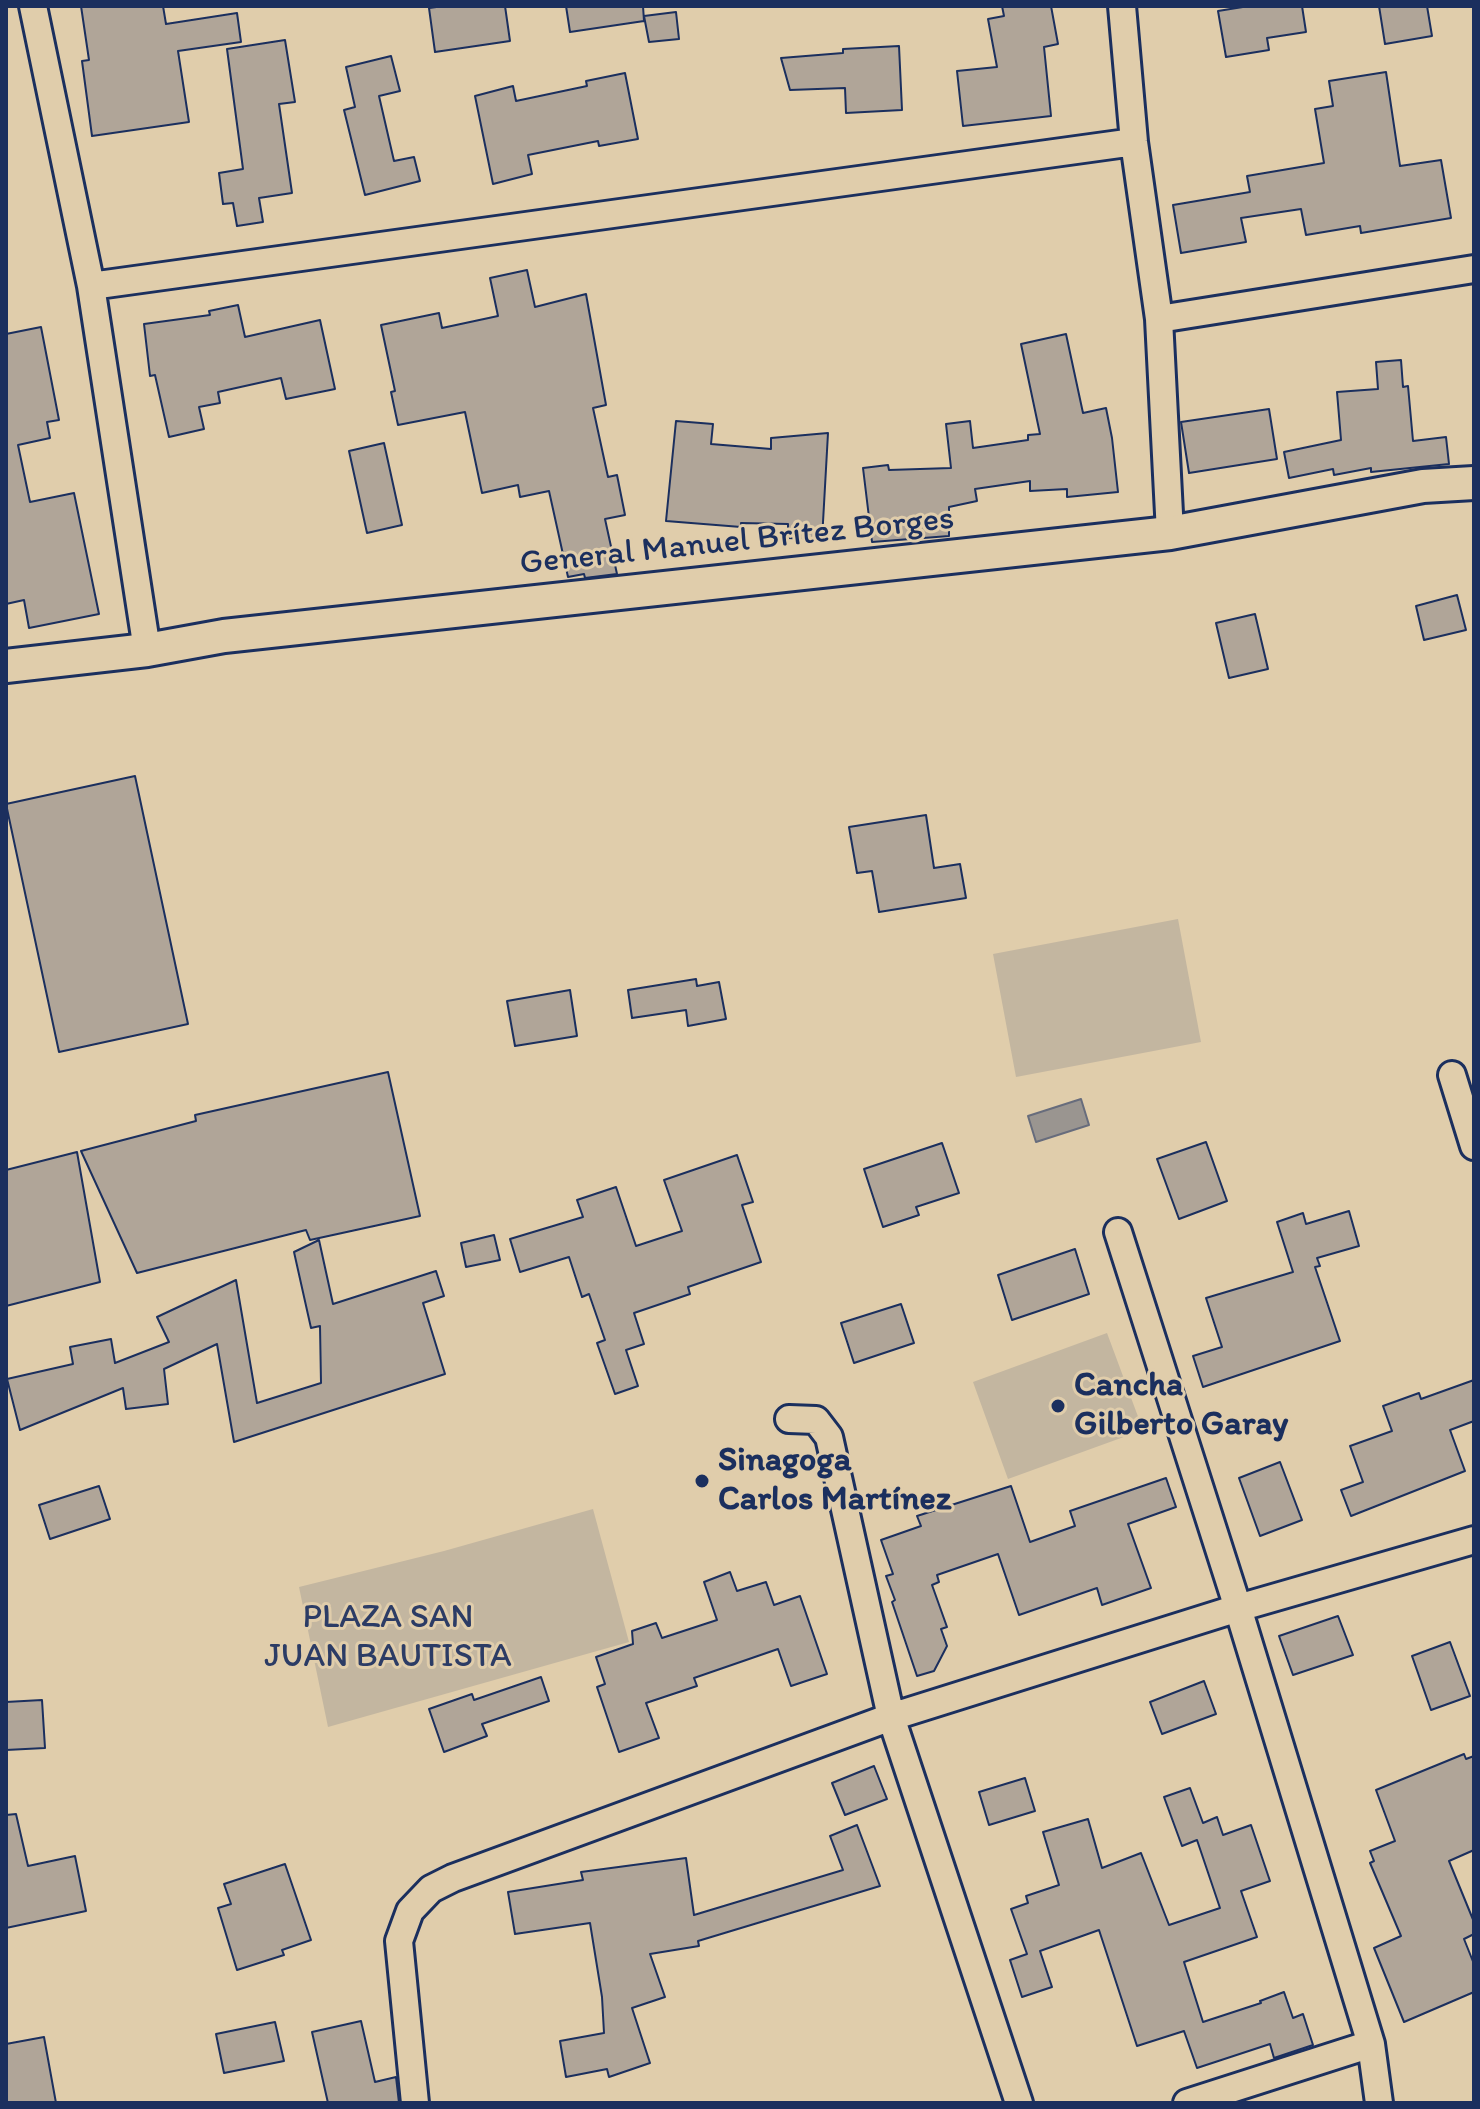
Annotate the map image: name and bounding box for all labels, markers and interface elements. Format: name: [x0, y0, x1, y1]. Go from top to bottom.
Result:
street label: General Manuel Brítez Borges: [518, 499, 956, 585]
place label: Cancha Gilberto Garay: [1074, 1366, 1288, 1446]
marker: Cancha Gilberto Garay: [1049, 1397, 1067, 1415]
place label: Sinagoga Carlos Martínez: [718, 1441, 951, 1520]
marker: Sinagoga Carlos Martínez: [693, 1472, 711, 1490]
park label: PLAZA SAN JUAN BAUTISTA: [264, 1598, 512, 1678]

